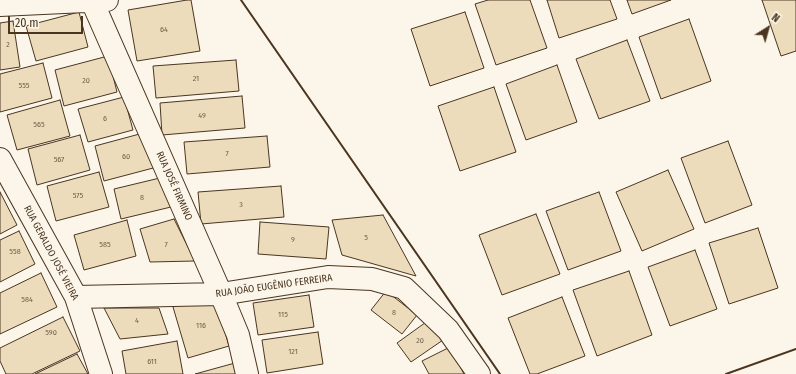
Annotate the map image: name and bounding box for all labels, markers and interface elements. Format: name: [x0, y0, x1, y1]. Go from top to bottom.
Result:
scale bar: [10, 8, 85, 34]
north arrow: [748, 8, 788, 48]
text: N: [769, 11, 782, 25]
text: 20 m: [15, 16, 39, 30]
house number: 64: [160, 25, 168, 35]
house number: 2: [6, 40, 10, 50]
house number: 21: [193, 74, 199, 84]
house number: 20: [82, 76, 90, 86]
house number: 555: [19, 81, 29, 91]
house number: 49: [198, 111, 206, 121]
house number: 6: [103, 114, 107, 124]
house number: 565: [33, 120, 45, 130]
house number: 7: [225, 149, 229, 159]
street label: RUA JOSÉ FIRMINO: [153, 150, 195, 222]
house number: 60: [122, 152, 130, 162]
house number: 567: [54, 155, 64, 165]
house number: 575: [73, 191, 83, 201]
house number: 8: [140, 193, 144, 203]
house number: 3: [239, 200, 243, 210]
street label: RUA GERALDO JOSÉ VIEIRA: [21, 204, 81, 302]
house number: 5: [364, 233, 368, 243]
house number: 9: [291, 235, 295, 245]
house number: 585: [99, 240, 111, 250]
house number: 7: [164, 240, 168, 250]
house number: 558: [9, 247, 21, 257]
street label: RUA JOÃO EUGÊNIO FERREIRA: [215, 272, 333, 300]
house number: 584: [21, 295, 33, 305]
house number: 8: [392, 308, 396, 318]
house number: 115: [278, 310, 288, 320]
house number: 4: [135, 316, 139, 326]
house number: 116: [196, 321, 206, 331]
house number: 590: [45, 328, 57, 338]
house number: 20: [416, 336, 424, 346]
house number: 121: [288, 347, 298, 357]
house number: 611: [147, 357, 157, 367]

